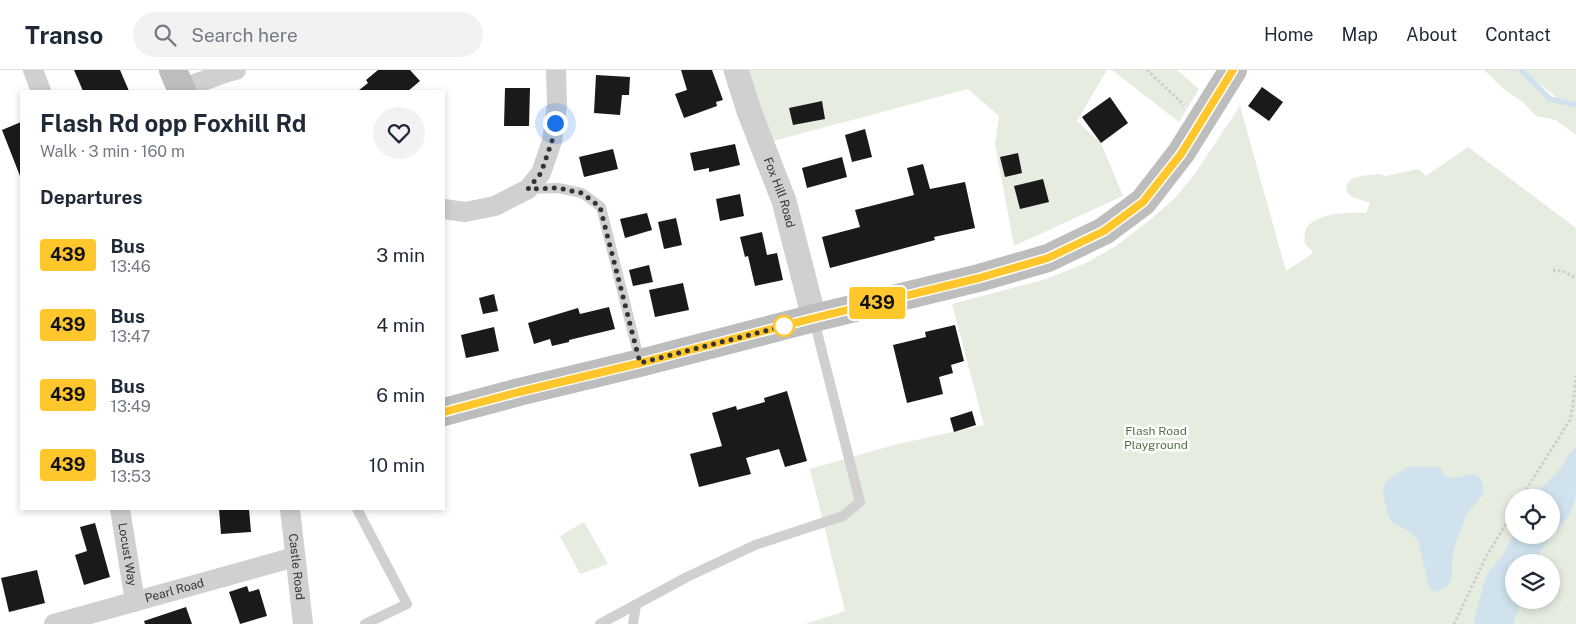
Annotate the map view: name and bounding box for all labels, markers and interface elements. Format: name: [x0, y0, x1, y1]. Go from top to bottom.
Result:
search box: [133, 12, 483, 57]
text: Transo: [25, 21, 103, 49]
icon: search: [151, 21, 179, 49]
text: Search here: [191, 24, 298, 46]
text: Home: [1264, 24, 1314, 45]
text: Map: [1342, 24, 1378, 45]
text: About: [1406, 24, 1457, 45]
text: Contact: [1485, 24, 1551, 45]
button: heart: [373, 107, 425, 159]
text: Flash Rd opp Foxhill Rd: [40, 109, 306, 137]
your location: [543, 111, 568, 136]
text: Walk · 3 min · 160 m: [40, 142, 185, 161]
street label: Fox Hill Road: [761, 155, 798, 229]
text: Departures: [40, 186, 143, 208]
text: Bus: [111, 235, 145, 257]
text: 439: [50, 244, 86, 265]
text: 3 min: [376, 244, 425, 266]
text: 13:46: [111, 257, 151, 276]
line badge: 439: [848, 287, 906, 319]
text: 439: [859, 292, 895, 313]
text: Bus: [111, 305, 145, 327]
text: 439: [50, 314, 86, 335]
text: 4 min: [376, 314, 425, 336]
unlabelled marker: [773, 315, 795, 337]
text: 13:47: [111, 327, 150, 346]
text: Bus: [111, 375, 145, 397]
text: 439: [50, 384, 86, 405]
text: 6 min: [376, 384, 425, 406]
text: 13:49: [111, 397, 151, 416]
park label: Flash Road Playground: [1124, 424, 1188, 452]
text: Bus: [111, 445, 145, 467]
text: 439: [50, 454, 86, 475]
text: 10 min: [369, 454, 425, 476]
text: 13:53: [111, 467, 151, 486]
map controls: [1505, 489, 1560, 609]
button: locate: [1505, 489, 1560, 544]
street label: Locust Way: [115, 522, 139, 588]
street label: Castle Road: [286, 533, 307, 601]
button: layers: [1505, 554, 1560, 609]
street label: Pearl Road: [143, 576, 206, 605]

